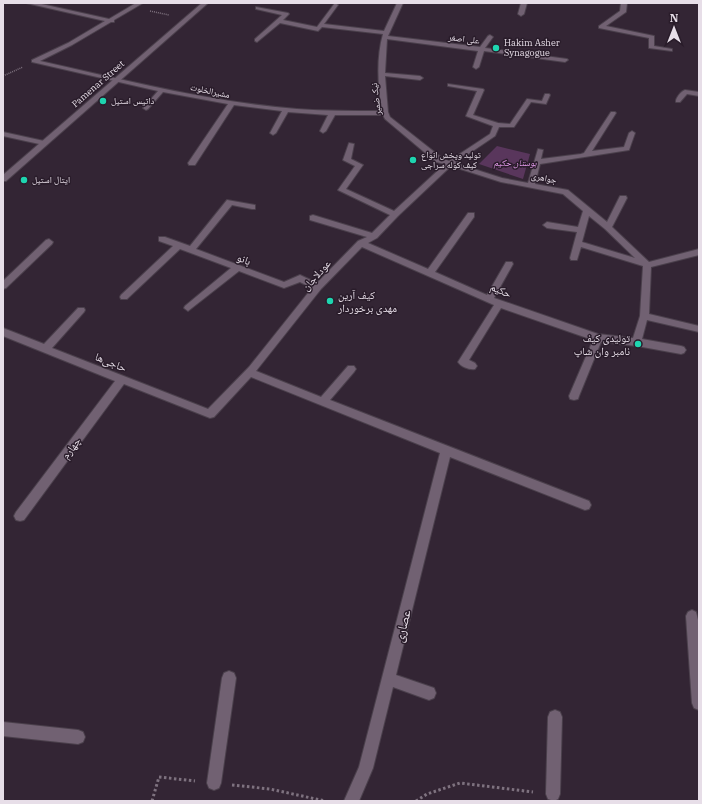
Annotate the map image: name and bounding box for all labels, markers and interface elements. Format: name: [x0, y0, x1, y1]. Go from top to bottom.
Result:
north arrow: [654, 8, 694, 48]
text: N: [670, 11, 679, 25]
street label: علی اصغر: [447, 31, 481, 46]
place label: Hakim Asher Synagogue: [504, 37, 560, 58]
marker: Hakim Asher Synagogue: [491, 43, 501, 53]
street label: Pamenar Street: [69, 58, 126, 109]
street label: مشیرالخلوت: [189, 81, 231, 100]
street label: نیک ضمیر: [368, 82, 383, 117]
place label: داتیس استیل: [111, 95, 155, 106]
marker: داتیس استیل: [98, 96, 108, 106]
place label: تولید وپخش انواع کیف کوله سراجی: [421, 149, 481, 170]
marker: تولید وپخش انواع کیف کوله سراجی: [408, 155, 418, 165]
park label: بوستان حکیم: [493, 157, 537, 169]
street label: جواهری: [530, 170, 558, 185]
place label: ایتال استیل: [32, 174, 70, 185]
marker: ایتال استیل: [19, 175, 29, 185]
street label: بانو: [235, 250, 253, 268]
street label: عودلاجان: [298, 256, 334, 294]
street label: حکیم: [488, 279, 514, 302]
place label: کیف آرین مهدی برخوردار: [337, 288, 397, 315]
marker: کیف آرین مهدی برخوردار: [325, 296, 335, 306]
place label: تولیدی کیف نامبر وان شاپ: [574, 331, 631, 358]
marker: تولیدی کیف نامبر وان شاپ: [633, 339, 643, 349]
street label: حاجی‌ها: [93, 349, 129, 375]
street label: چهارم: [58, 434, 84, 462]
street label: عصاری: [390, 608, 415, 644]

